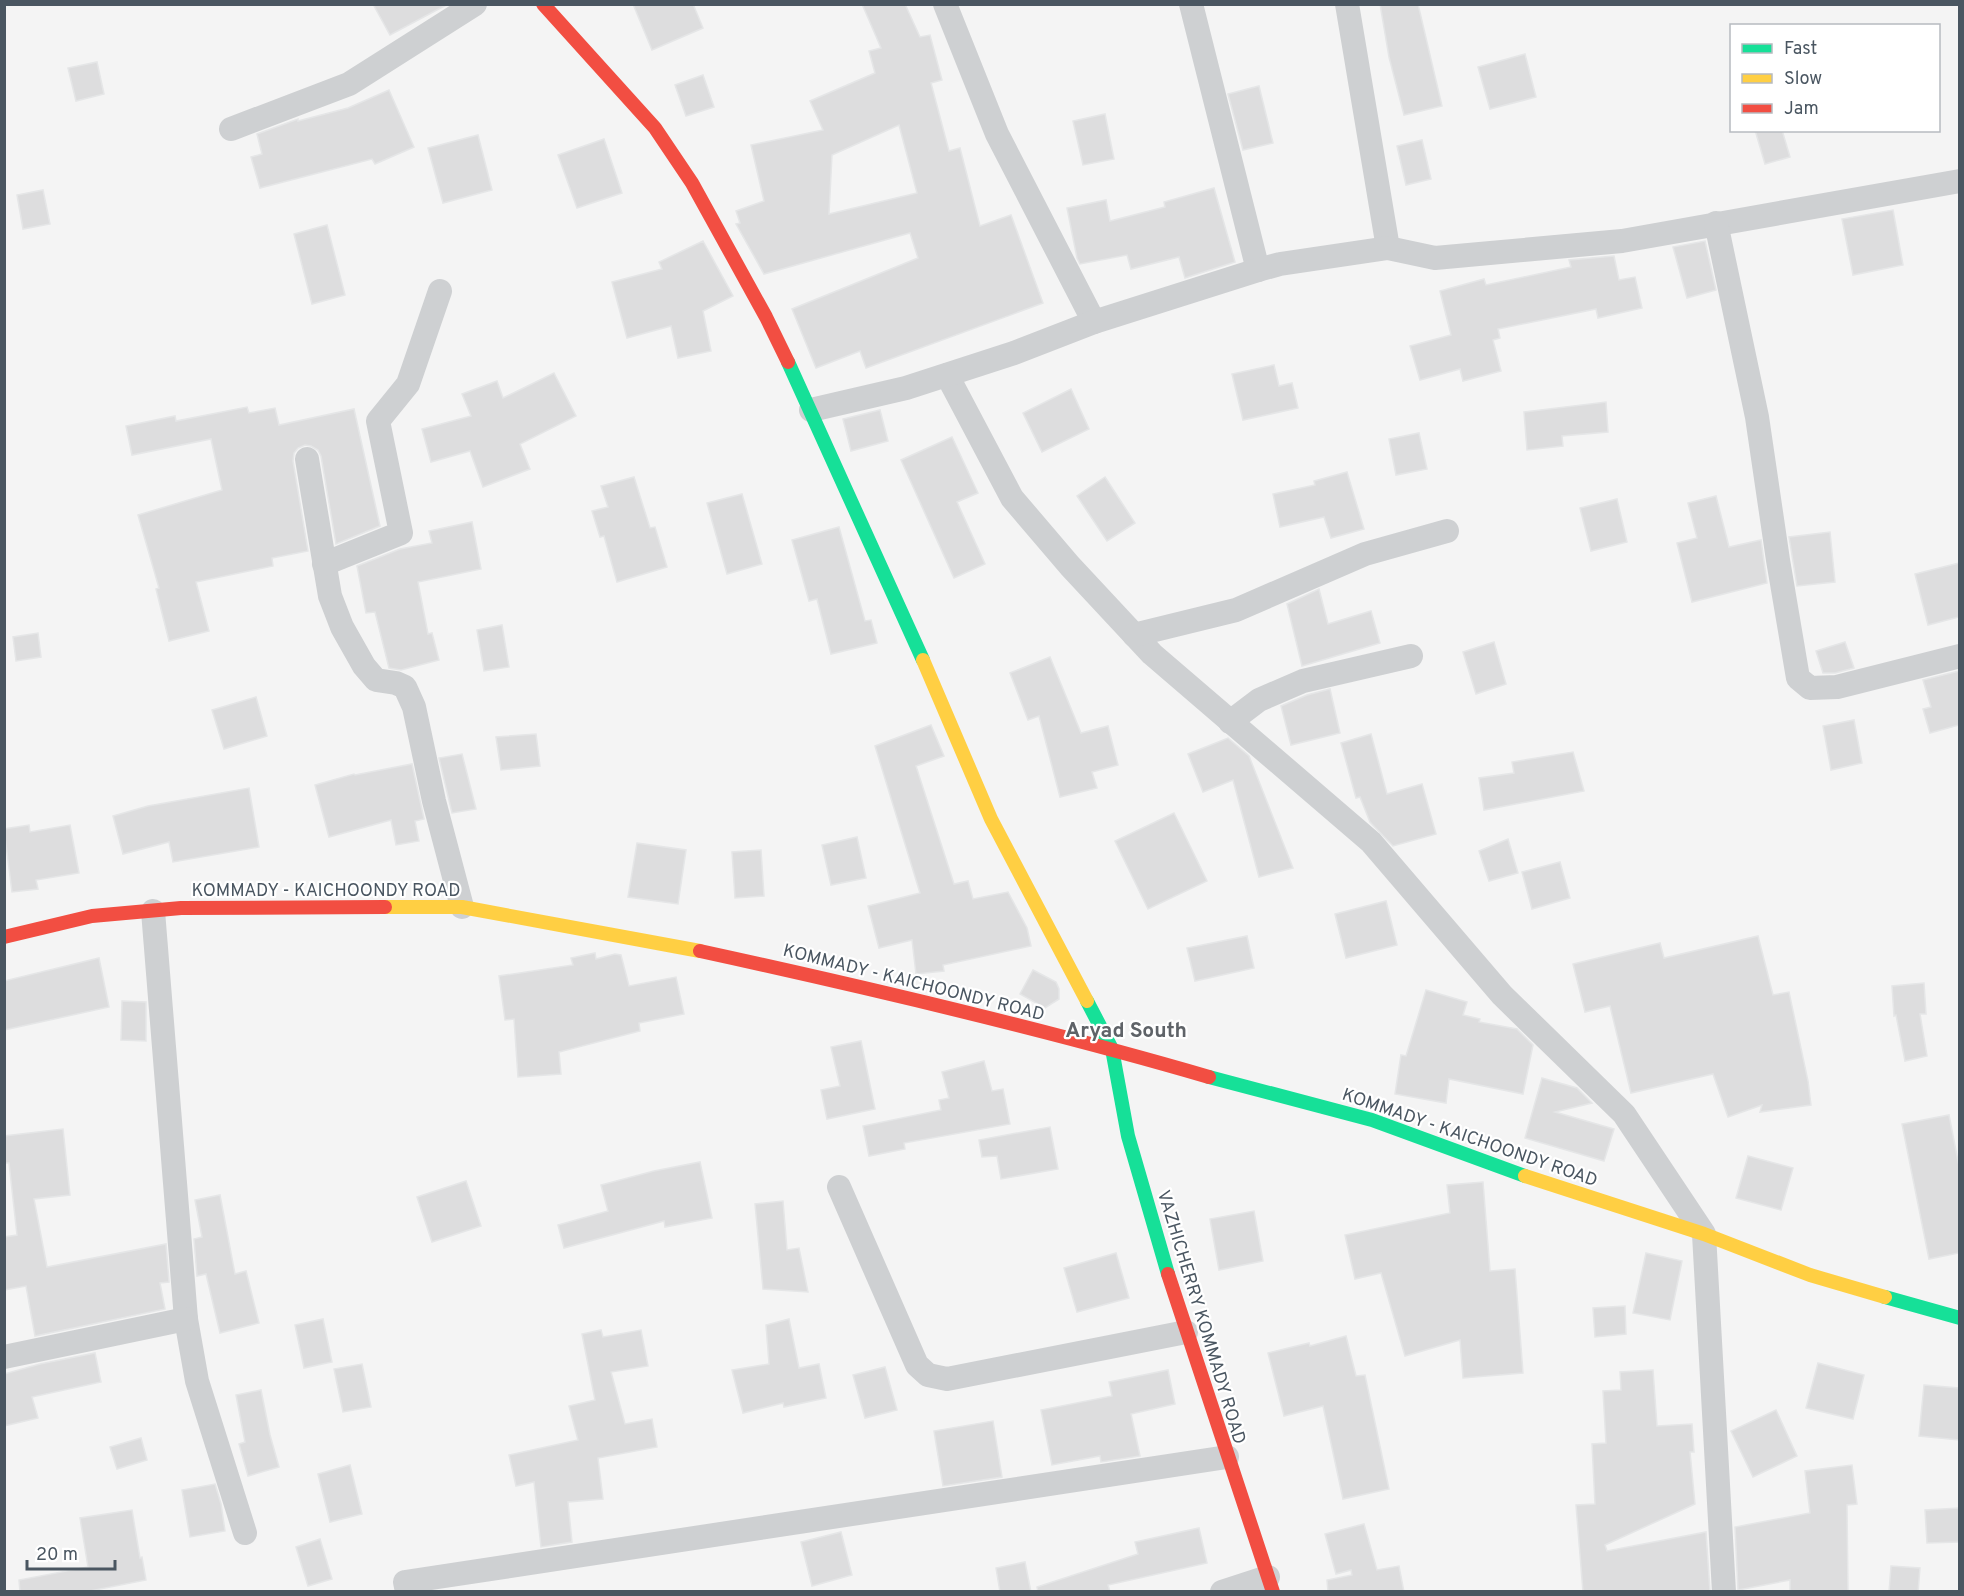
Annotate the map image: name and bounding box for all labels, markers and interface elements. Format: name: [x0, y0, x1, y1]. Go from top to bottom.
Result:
legend: [1730, 24, 1940, 132]
text: Fast: [1784, 38, 1817, 61]
text: Slow: [1784, 68, 1822, 91]
text: Jam: [1784, 98, 1819, 121]
street label: KOMMADY - KAICHOONDY ROAD: [192, 880, 460, 903]
street label: KOMMADY - KAICHOONDY ROAD: [780, 940, 1047, 1027]
district label: Aryad South: [1065, 1018, 1187, 1045]
street label: KOMMADY - KAICHOONDY ROAD: [1339, 1084, 1600, 1193]
street label: VAZHICHERRY KOMMADY ROAD: [1151, 1188, 1250, 1447]
scale bar: [27, 1533, 116, 1571]
text: 20 m: [36, 1544, 78, 1567]

